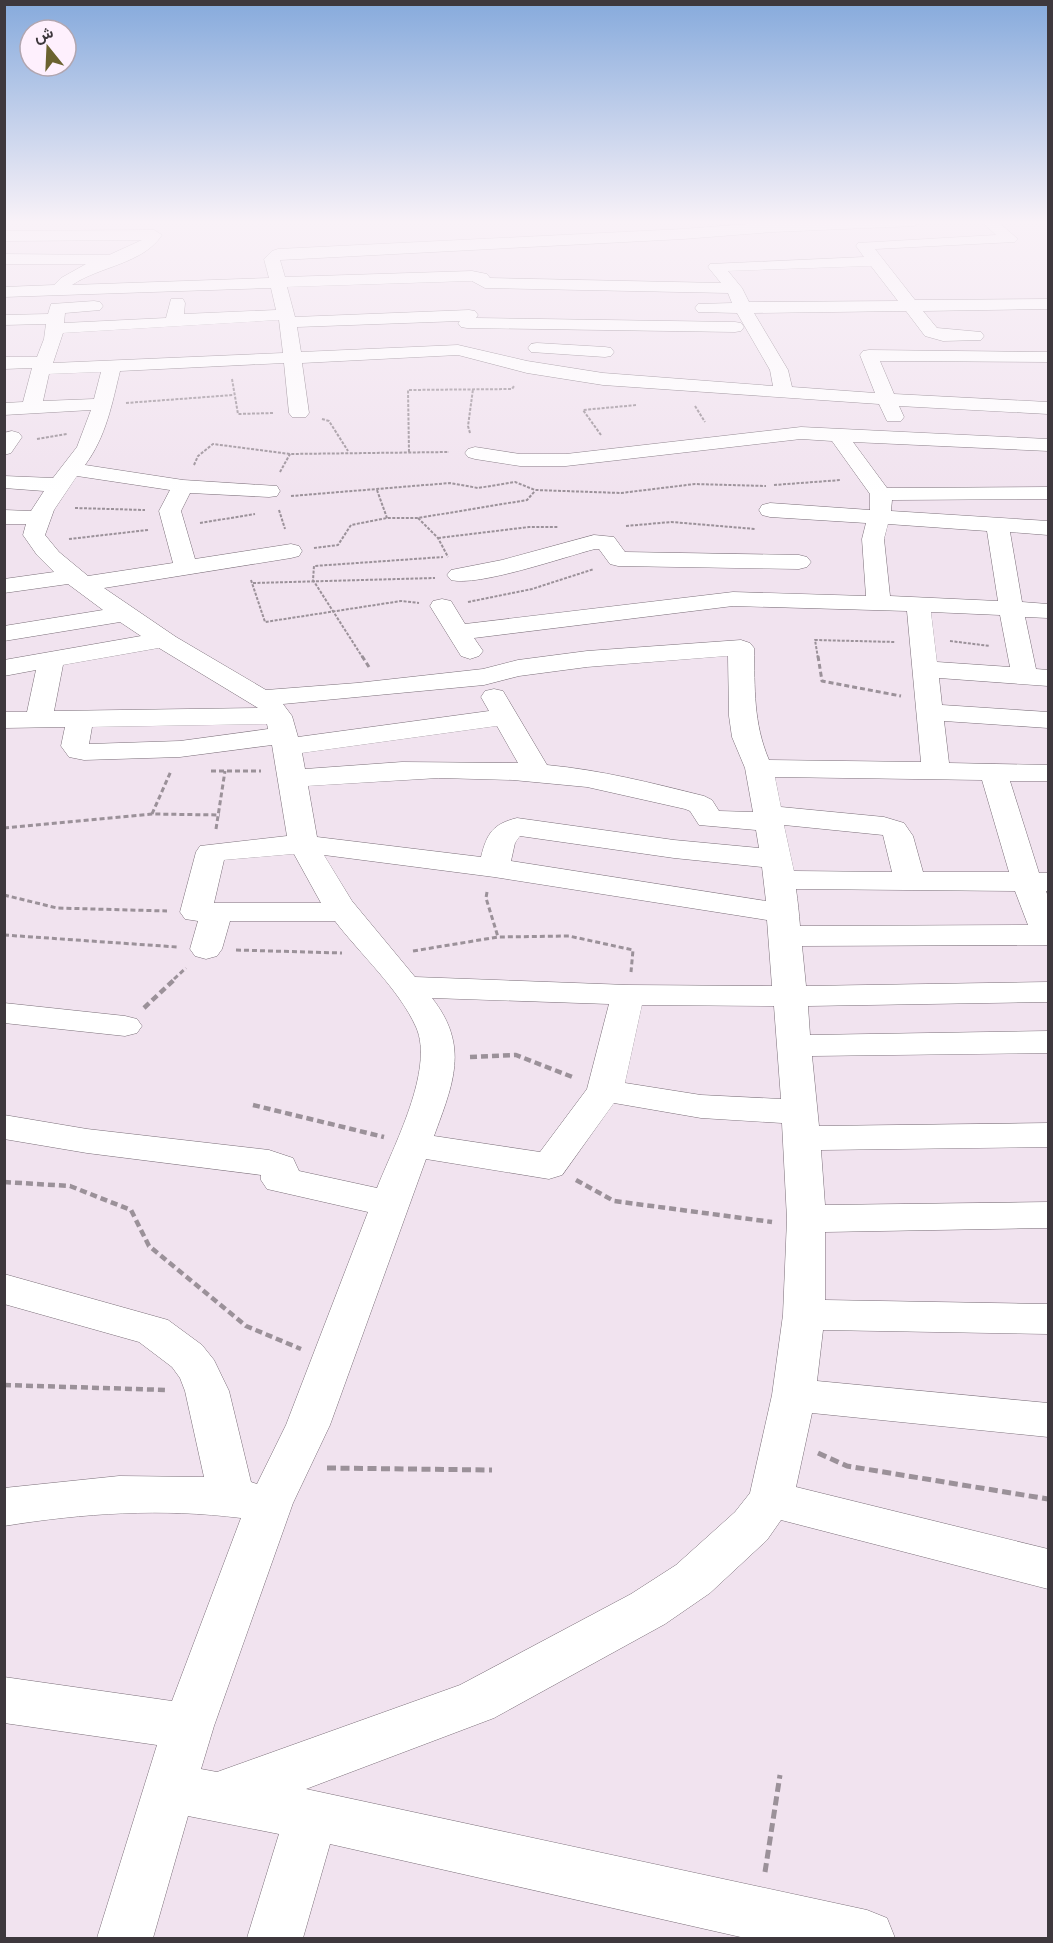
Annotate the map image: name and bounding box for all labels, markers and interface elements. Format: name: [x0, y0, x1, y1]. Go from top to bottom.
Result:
north arrow: [18, 18, 78, 78]
text: ش: [31, 22, 56, 46]

